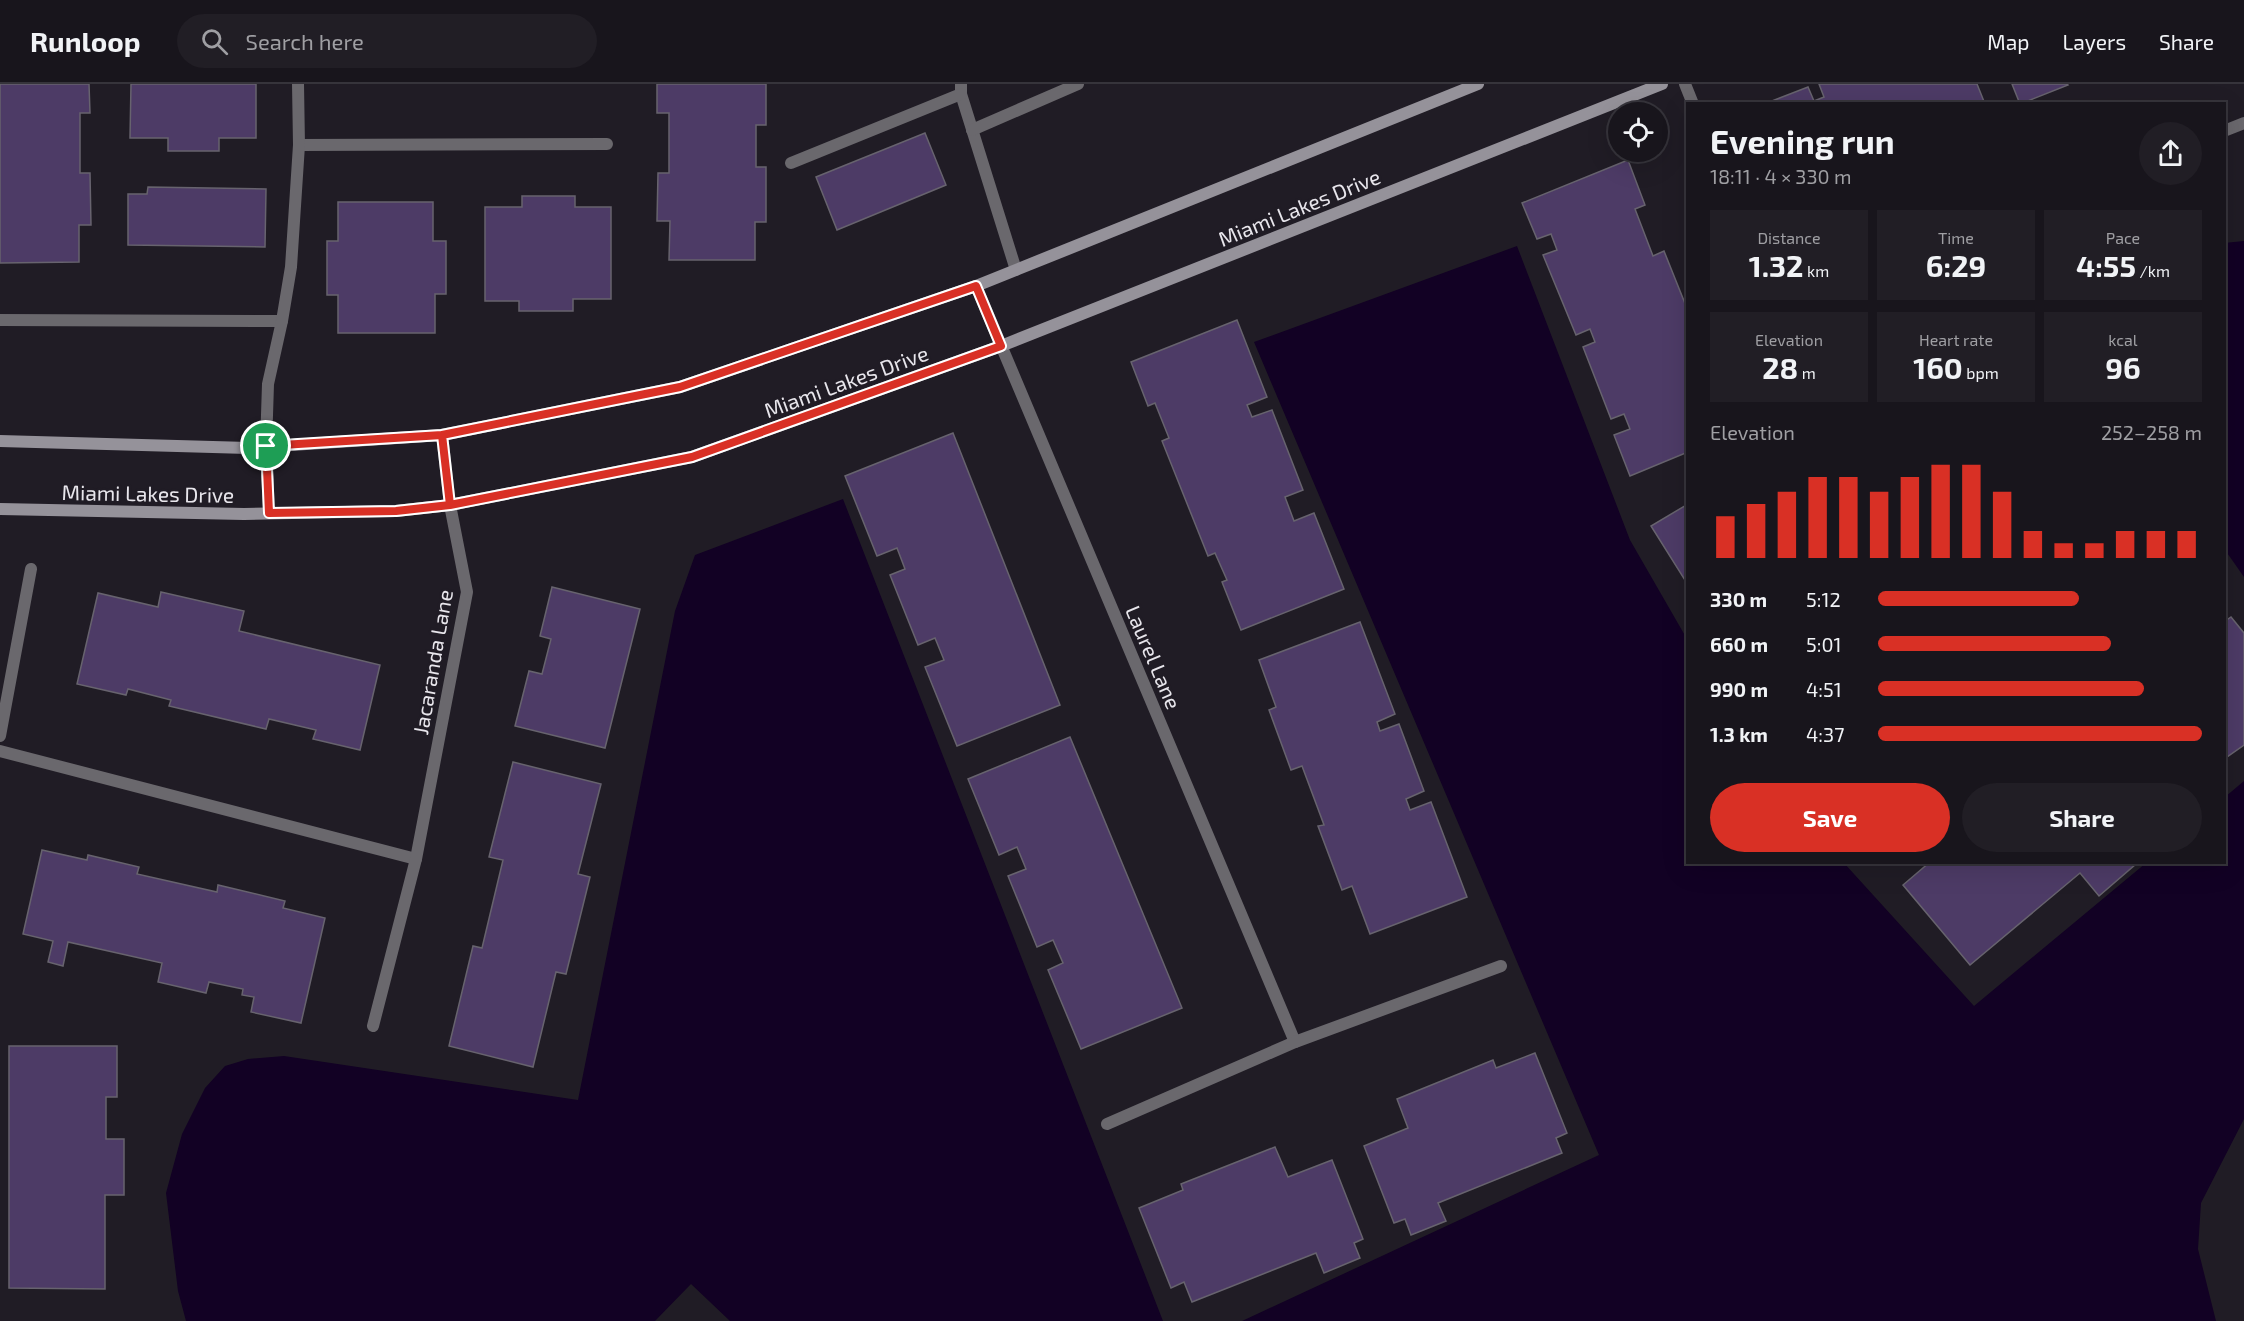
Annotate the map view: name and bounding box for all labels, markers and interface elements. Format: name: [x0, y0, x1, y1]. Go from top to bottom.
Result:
search box: [177, 14, 597, 68]
text: Runloop: [30, 24, 141, 58]
icon: search: [198, 25, 231, 58]
text: Search here: [246, 28, 364, 54]
text: Map: [1987, 29, 2029, 54]
text: Layers: [2062, 29, 2126, 54]
text: Share: [2159, 29, 2214, 54]
map controls: [1608, 102, 1668, 162]
button: locate: [1608, 102, 1668, 162]
text: Evening run: [1710, 121, 1895, 161]
button: share: [2139, 122, 2202, 185]
street label: Miami Lakes Drive: [1214, 163, 1384, 251]
text: 18:11 · 4 × 330 m: [1710, 164, 1852, 188]
text: Distance: [1757, 228, 1821, 247]
text: Time: [1938, 228, 1974, 247]
text: Pace: [2106, 228, 2140, 247]
text: 1.32: [1749, 247, 1804, 283]
text: 6:29: [1926, 247, 1986, 283]
text: 4:55: [2076, 247, 2136, 283]
text: km: [1804, 261, 1829, 280]
text: /km: [2136, 261, 2170, 280]
text: Elevation: [1755, 330, 1823, 349]
text: Heart rate: [1919, 330, 1993, 349]
text: kcal: [2108, 330, 2138, 349]
street label: Miami Lakes Drive: [761, 340, 931, 422]
text: 28: [1762, 349, 1798, 385]
text: 160: [1913, 349, 1963, 385]
text: 96: [2105, 349, 2141, 385]
text: m: [1798, 363, 1816, 382]
text: bpm: [1963, 363, 1999, 382]
pin: [240, 420, 291, 471]
text: Elevation: [1710, 420, 1795, 444]
text: 252–258 m: [2101, 420, 2202, 444]
icon: arrive: [249, 429, 282, 462]
street label: Miami Lakes Drive: [61, 479, 235, 507]
text: 330 m: [1710, 587, 1767, 611]
text: 5:12: [1806, 587, 1841, 611]
street label: Jacaranda Lane: [407, 588, 457, 736]
street label: Laurel Lane: [1121, 602, 1187, 712]
text: 660 m: [1710, 632, 1768, 656]
text: 5:01: [1806, 632, 1841, 656]
text: 990 m: [1710, 677, 1768, 701]
text: 4:51: [1806, 677, 1842, 701]
text: 1.3 km: [1710, 722, 1768, 746]
text: 4:37: [1806, 722, 1844, 746]
button: Save: [1710, 783, 1950, 852]
button: Share: [1962, 783, 2202, 852]

